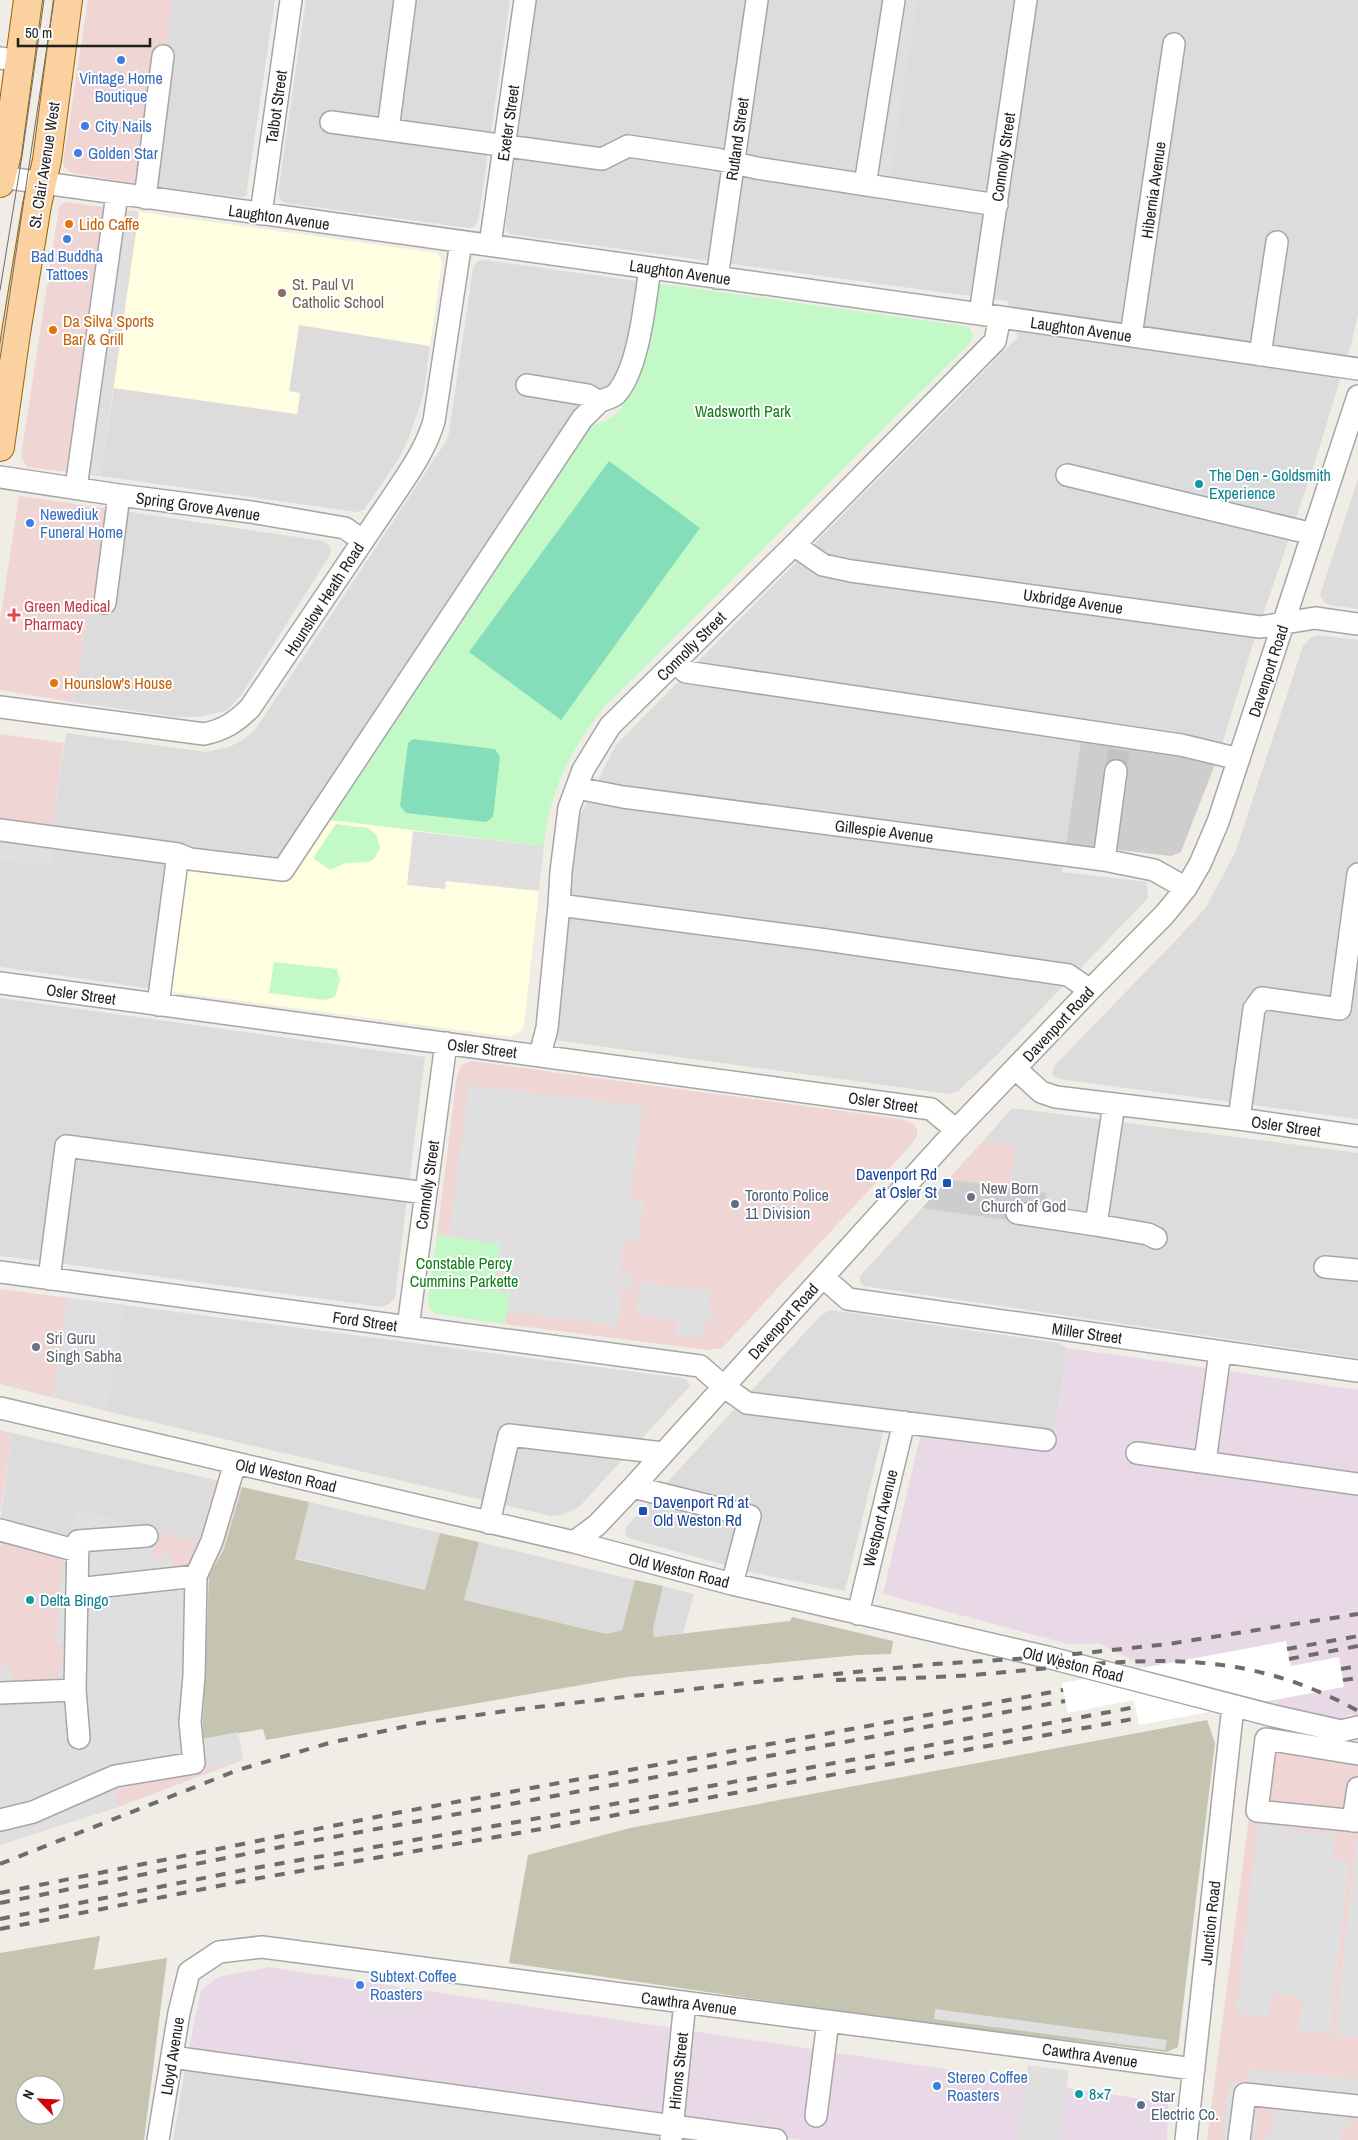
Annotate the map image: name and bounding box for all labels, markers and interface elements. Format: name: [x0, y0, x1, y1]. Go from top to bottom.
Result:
scale bar: [18, 15, 150, 47]
text: 50 m: [25, 22, 52, 43]
marker: Vintage Home Boutique: [115, 54, 127, 66]
place label: Vintage Home Boutique: [79, 67, 163, 107]
street label: Talbot Street: [260, 69, 292, 145]
street label: Exeter Street: [492, 83, 524, 162]
street label: Rutland Street: [720, 96, 754, 182]
street label: St. Clair Avenue West: [23, 100, 65, 230]
street label: Connolly Street: [986, 111, 1020, 203]
place label: City Nails: [95, 115, 152, 137]
marker: City Nails: [79, 120, 91, 132]
street label: Hibernia Avenue: [1135, 140, 1171, 240]
place label: Golden Star: [88, 142, 159, 164]
marker: Golden Star: [72, 147, 84, 159]
street label: Laughton Avenue: [227, 199, 331, 235]
place label: Lido Caffe: [79, 213, 139, 235]
marker: Lido Caffe: [63, 218, 75, 230]
marker: Bad Buddha Tattoes: [61, 233, 73, 245]
place label: Bad Buddha Tattoes: [31, 245, 104, 285]
street label: Laughton Avenue: [628, 254, 732, 290]
place label: St. Paul VI Catholic School: [292, 273, 384, 313]
marker: St. Paul VI Catholic School: [276, 287, 288, 299]
place label: Da Silva Sports Bar & Grill: [63, 310, 154, 350]
street label: Laughton Avenue: [1029, 311, 1133, 347]
marker: Da Silva Sports Bar & Grill: [47, 324, 59, 336]
park label: Wadsworth Park: [695, 400, 791, 422]
place label: The Den - Goldsmith Experience: [1209, 464, 1331, 504]
marker: The Den - Goldsmith Experience: [1193, 478, 1205, 490]
street label: Spring Grove Avenue: [134, 486, 262, 526]
place label: Newediuk Funeral Home: [40, 503, 123, 543]
marker: Newediuk Funeral Home: [24, 517, 36, 529]
street label: Hounslow Heath Road: [279, 538, 369, 660]
street label: Uxbridge Avenue: [1022, 583, 1124, 619]
place label: Green Medical Pharmacy: [24, 595, 110, 635]
street label: Connolly Street: [652, 606, 731, 685]
marker: Green Medical Pharmacy: [8, 609, 20, 621]
street label: Davenport Road: [1243, 622, 1293, 720]
place label: Hounslow's House: [64, 672, 172, 694]
marker: Hounslow's House: [48, 677, 60, 689]
street label: Gillespie Avenue: [834, 814, 934, 848]
street label: Osler Street: [45, 978, 118, 1010]
street label: Davenport Road: [1017, 982, 1099, 1066]
street label: Osler Street: [446, 1033, 518, 1063]
street label: Osler Street: [847, 1086, 920, 1118]
street label: Osler Street: [1250, 1110, 1323, 1142]
street label: Connolly Street: [410, 1139, 444, 1231]
place label: Davenport Rd at Osler St: [856, 1163, 937, 1203]
marker: Davenport Rd at Osler St: [941, 1177, 953, 1189]
place label: New Born Church of God: [981, 1177, 1066, 1217]
place label: Toronto Police 11 Division: [745, 1184, 829, 1224]
marker: New Born Church of God: [965, 1191, 977, 1203]
marker: Toronto Police 11 Division: [729, 1198, 741, 1210]
park label: Constable Percy Cummins Parkette: [410, 1252, 518, 1292]
street label: Davenport Road: [743, 1278, 823, 1364]
street label: Ford Street: [331, 1306, 399, 1336]
street label: Miller Street: [1050, 1317, 1124, 1349]
place label: Sri Guru Singh Sabha: [46, 1327, 123, 1367]
marker: Sri Guru Singh Sabha: [30, 1341, 42, 1353]
street label: Old Weston Road: [233, 1453, 339, 1497]
street label: Westport Avenue: [857, 1467, 903, 1569]
place label: Davenport Rd at Old Weston Rd: [653, 1491, 749, 1531]
marker: Davenport Rd at Old Weston Rd: [637, 1505, 649, 1517]
street label: Old Weston Road: [626, 1547, 732, 1593]
place label: Delta Bingo: [40, 1589, 109, 1611]
marker: Delta Bingo: [24, 1594, 36, 1606]
street label: Old Weston Road: [1020, 1641, 1126, 1687]
street label: Junction Road: [1195, 1880, 1225, 1966]
place label: Subtext Coffee Roasters: [370, 1965, 457, 2005]
marker: Subtext Coffee Roasters: [354, 1979, 366, 1991]
street label: Cawthra Avenue: [640, 1986, 738, 2020]
street label: Lloyd Avenue: [155, 2015, 189, 2097]
street label: Hirons Street: [663, 2031, 693, 2111]
street label: Cawthra Avenue: [1041, 2037, 1139, 2073]
place label: Stereo Coffee Roasters: [947, 2066, 1028, 2106]
north arrow: [15, 2075, 65, 2125]
marker: Stereo Coffee Roasters: [931, 2080, 943, 2092]
place label: 8×7: [1089, 2083, 1111, 2105]
place label: Star Electric Co.: [1151, 2085, 1219, 2125]
text: N: [18, 2087, 38, 2102]
marker: 8×7: [1073, 2088, 1085, 2100]
marker: Star Electric Co.: [1135, 2099, 1147, 2111]

